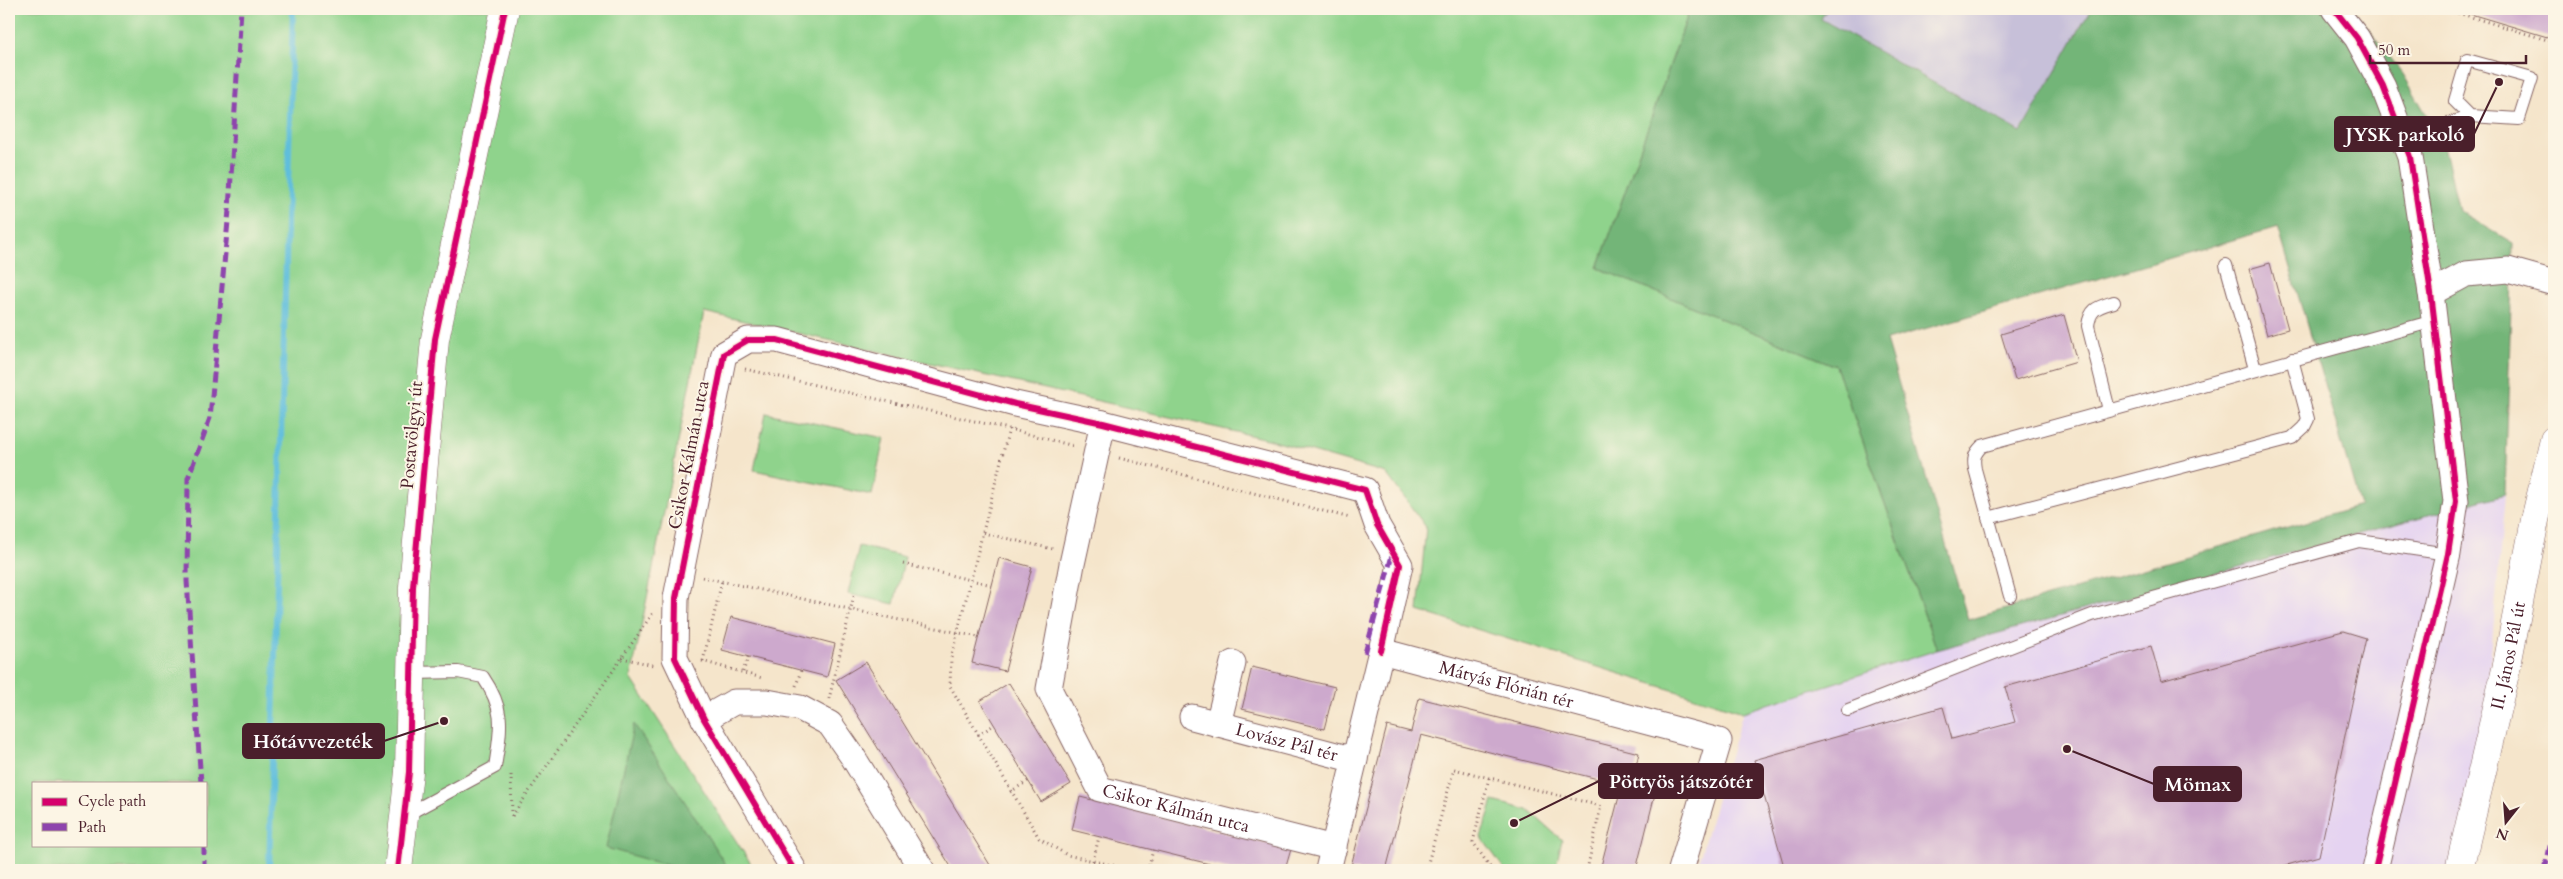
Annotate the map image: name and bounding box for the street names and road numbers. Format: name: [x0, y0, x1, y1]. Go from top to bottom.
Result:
street label: Csikor Kálmán utca: [662, 378, 716, 531]
street label: Postavölgyi út: [395, 380, 429, 490]
street label: II. János Pál út: [2484, 599, 2532, 712]
street label: Mátyás Flórián tér: [1436, 655, 1577, 714]
street label: Lovász Pál tér: [1233, 717, 1341, 768]
street label: Csikor Kálmán utca: [1100, 778, 1252, 839]

